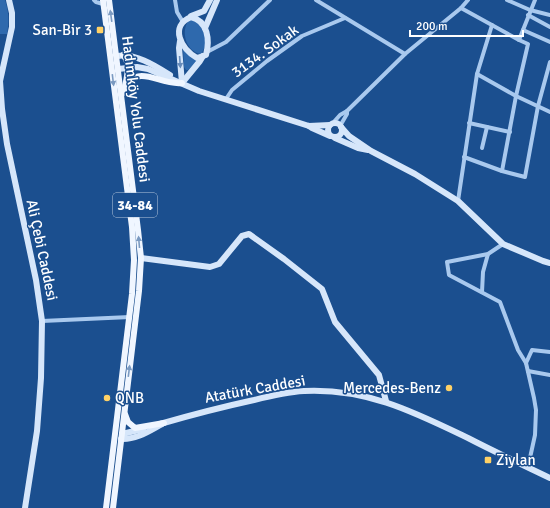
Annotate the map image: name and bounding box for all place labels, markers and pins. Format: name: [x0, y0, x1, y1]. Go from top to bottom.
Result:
place label: San-Bir 3: [33, 21, 92, 39]
marker: San-Bir 3: [95, 25, 105, 35]
place label: Mercedes-Benz: [343, 379, 441, 397]
marker: Mercedes-Benz: [444, 383, 454, 393]
place label: QNB: [115, 389, 144, 407]
marker: QNB: [102, 393, 112, 403]
place label: Ziylan: [496, 451, 536, 469]
marker: Ziylan: [483, 455, 493, 465]

